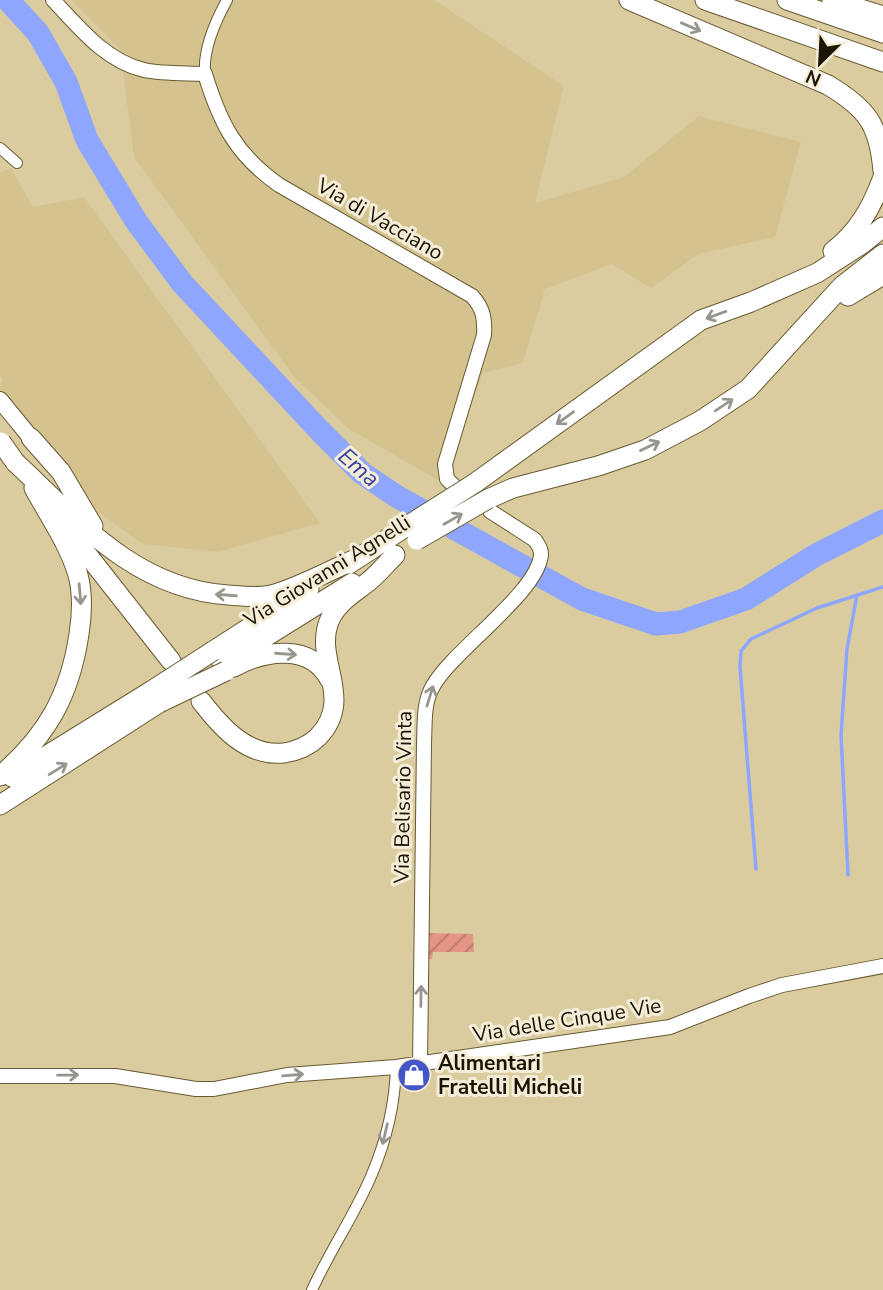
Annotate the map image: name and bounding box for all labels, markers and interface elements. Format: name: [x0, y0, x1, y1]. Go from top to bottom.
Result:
one-way arrow: [680, 21, 701, 34]
north arrow: [785, 28, 855, 98]
text: N: [802, 63, 825, 92]
street label: Via di Vacciano: [311, 171, 448, 267]
one-way arrow: [706, 309, 728, 322]
one-way arrow: [714, 398, 733, 412]
one-way arrow: [556, 410, 575, 425]
one-way arrow: [639, 439, 660, 452]
water label: Ema: [331, 441, 386, 494]
street label: Via Giovanni Agnelli: [238, 508, 416, 634]
one-way arrow: [442, 512, 462, 526]
one-way arrow: [74, 583, 87, 605]
one-way arrow: [216, 588, 238, 601]
one-way arrow: [274, 647, 297, 660]
one-way arrow: [424, 685, 437, 707]
street label: Via Belisario Vinta: [387, 710, 419, 885]
one-way arrow: [47, 761, 67, 775]
one-way arrow: [414, 985, 427, 1008]
street label: Via delle Cinque Vie: [470, 991, 663, 1049]
place label: Alimentari Fratelli Micheli: [438, 1049, 582, 1101]
shop icon: Alimentari Fratelli Micheli: [395, 1056, 433, 1094]
one-way arrow: [56, 1068, 79, 1082]
one-way arrow: [281, 1068, 304, 1081]
one-way arrow: [377, 1123, 390, 1145]

